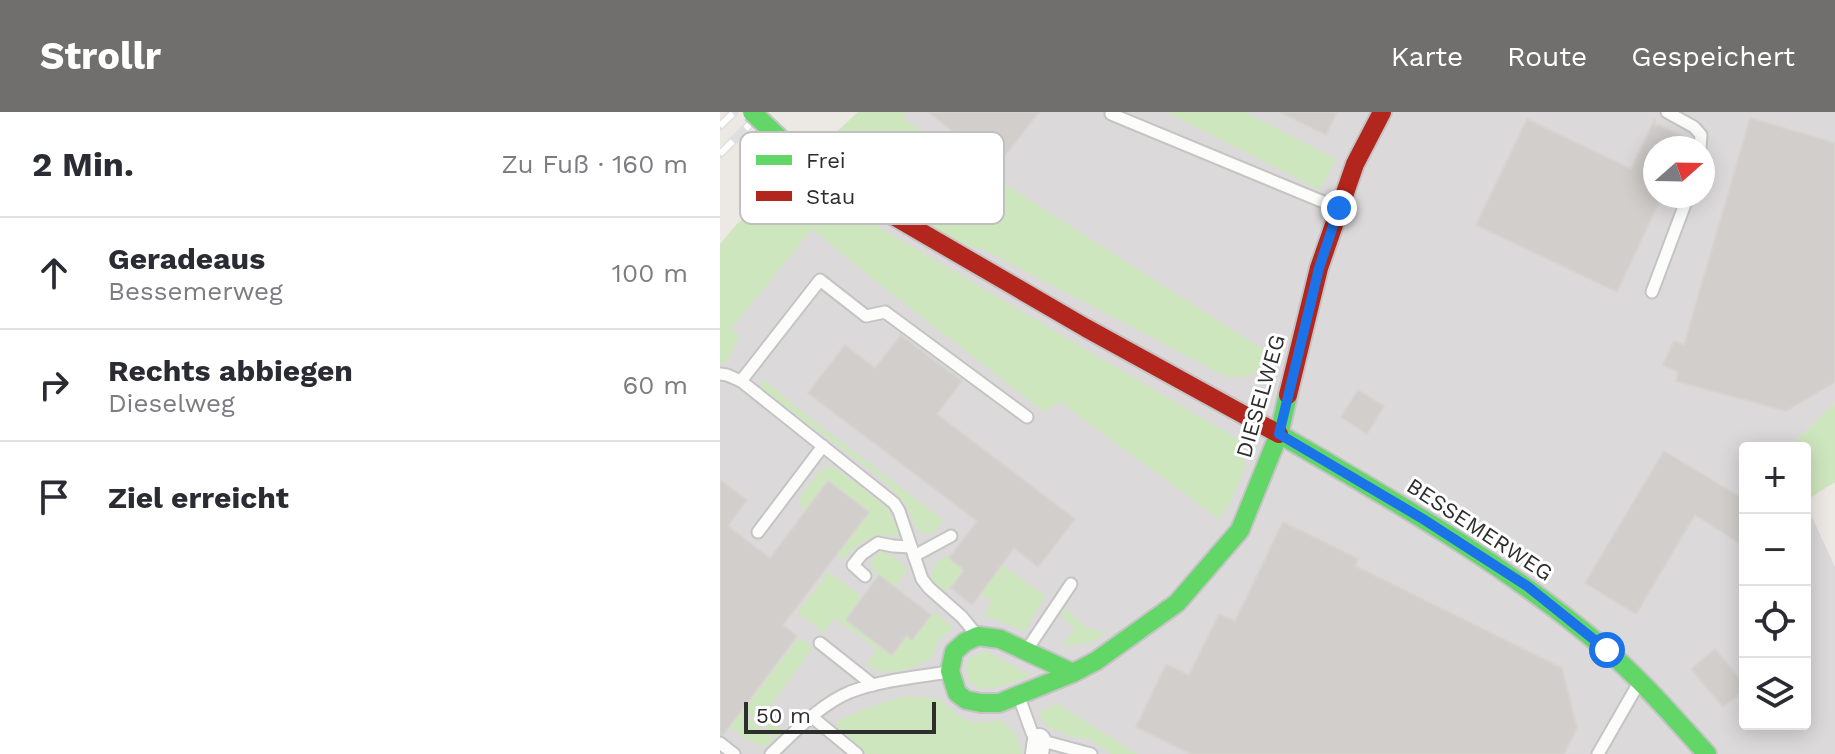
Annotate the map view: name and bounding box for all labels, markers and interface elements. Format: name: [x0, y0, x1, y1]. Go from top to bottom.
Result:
text: Strollr: [40, 34, 161, 78]
text: Karte: [1391, 40, 1463, 73]
text: Route: [1507, 40, 1587, 73]
text: Gespeichert: [1631, 40, 1795, 73]
legend: [740, 132, 1004, 224]
north arrow: [1643, 136, 1715, 208]
text: 2 Min.: [32, 144, 134, 184]
text: Frei: [806, 148, 846, 173]
text: Zu Fuß · 160 m: [502, 149, 688, 179]
text: Stau: [806, 184, 855, 209]
route end: [1321, 190, 1357, 226]
text: Geradeaus: [108, 241, 265, 276]
icon: ahead: [32, 251, 76, 295]
text: 100 m: [612, 258, 688, 288]
text: Bessemerweg: [108, 276, 283, 306]
street label: DIESELWEG: [1231, 332, 1290, 461]
text: Rechts abbiegen: [108, 353, 353, 388]
icon: right: [32, 363, 76, 407]
text: 60 m: [622, 370, 688, 400]
text: Dieselweg: [108, 388, 235, 418]
map controls: [1739, 442, 1811, 730]
button: +: [1739, 442, 1811, 514]
street label: BESSEMERWEG: [1402, 473, 1557, 586]
icon: arrive: [32, 475, 76, 519]
text: Ziel erreicht: [108, 480, 289, 515]
button: −: [1739, 514, 1811, 586]
button: locate: [1739, 586, 1811, 658]
route start: [1589, 632, 1625, 668]
button: layers: [1739, 658, 1811, 730]
scale bar: [744, 698, 936, 734]
text: 50 m: [756, 703, 811, 728]

